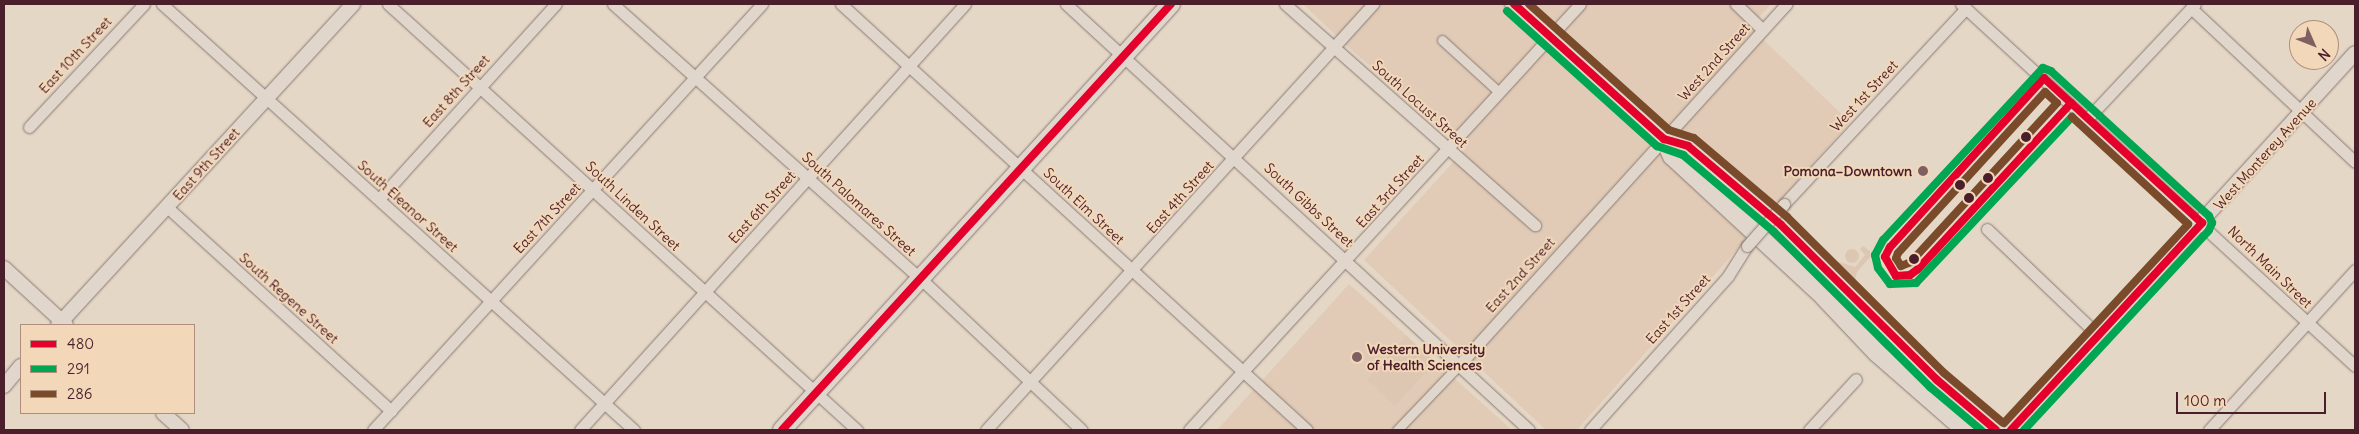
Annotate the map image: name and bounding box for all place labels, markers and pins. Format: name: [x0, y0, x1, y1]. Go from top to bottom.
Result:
unlabelled marker: [2021, 132, 2031, 142]
place label: Pomona–Downtown: [1784, 163, 1912, 179]
marker: Pomona–Downtown: [1916, 164, 1930, 178]
unlabelled marker: [1983, 173, 1993, 183]
unlabelled marker: [1955, 180, 1965, 190]
unlabelled marker: [1964, 193, 1974, 203]
unlabelled marker: [1909, 254, 1919, 264]
place label: Western University of Health Sciences: [1367, 341, 1485, 374]
marker: Western University of Health Sciences: [1351, 351, 1363, 363]

